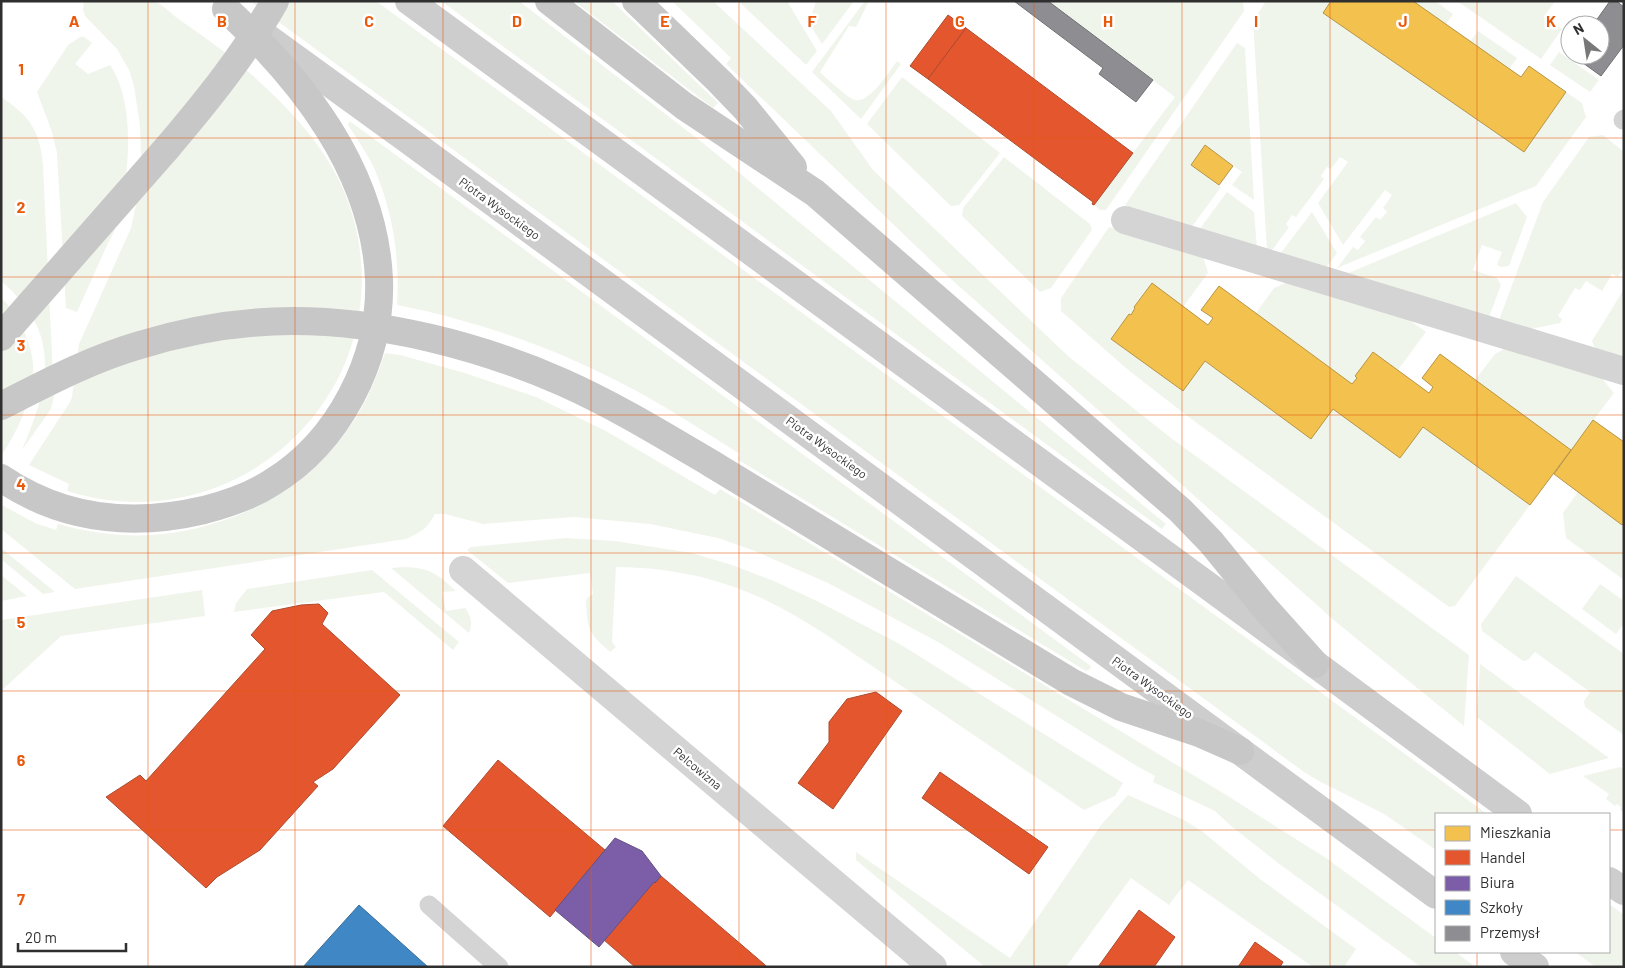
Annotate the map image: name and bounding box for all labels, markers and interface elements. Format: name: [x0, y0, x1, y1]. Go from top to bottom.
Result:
text: A: [69, 11, 80, 30]
text: B: [217, 11, 227, 30]
text: C: [364, 11, 374, 30]
text: D: [512, 11, 522, 30]
text: E: [660, 11, 670, 30]
text: F: [808, 11, 817, 30]
text: G: [955, 11, 965, 30]
text: H: [1103, 11, 1113, 30]
text: I: [1254, 11, 1258, 30]
text: J: [1398, 11, 1408, 30]
text: K: [1546, 11, 1556, 30]
north arrow: [1560, 15, 1610, 65]
text: N: [1570, 19, 1587, 38]
text: 1: [18, 59, 24, 78]
street label: Piotra Wysockiego: [457, 174, 543, 242]
text: 2: [17, 197, 26, 216]
text: 3: [17, 335, 25, 354]
street label: Piotra Wysockiego: [784, 413, 870, 481]
text: 4: [16, 474, 26, 493]
text: 5: [17, 612, 26, 631]
street label: Piotra Wysockiego: [1110, 653, 1196, 721]
street label: Pelcowizna: [671, 744, 725, 792]
text: 6: [17, 750, 26, 769]
legend: [1435, 813, 1610, 953]
text: Mieszkania: [1480, 823, 1551, 841]
text: Handel: [1480, 848, 1525, 866]
text: Biura: [1480, 873, 1514, 891]
text: 7: [17, 889, 25, 908]
text: Szkoły: [1480, 898, 1523, 916]
scale bar: [18, 920, 125, 952]
text: Przemysł: [1480, 923, 1540, 941]
text: 20 m: [25, 928, 57, 946]

